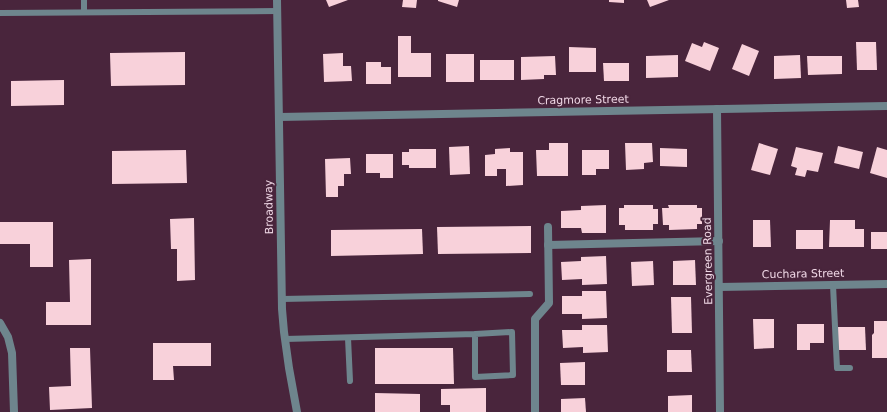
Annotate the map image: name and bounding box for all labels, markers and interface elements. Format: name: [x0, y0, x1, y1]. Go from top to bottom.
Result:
street label: Cragmore Street: [537, 93, 629, 107]
street label: Broadway: [262, 179, 276, 234]
street label: Evergreen Road: [701, 217, 715, 305]
street label: Cuchara Street: [762, 267, 845, 281]

